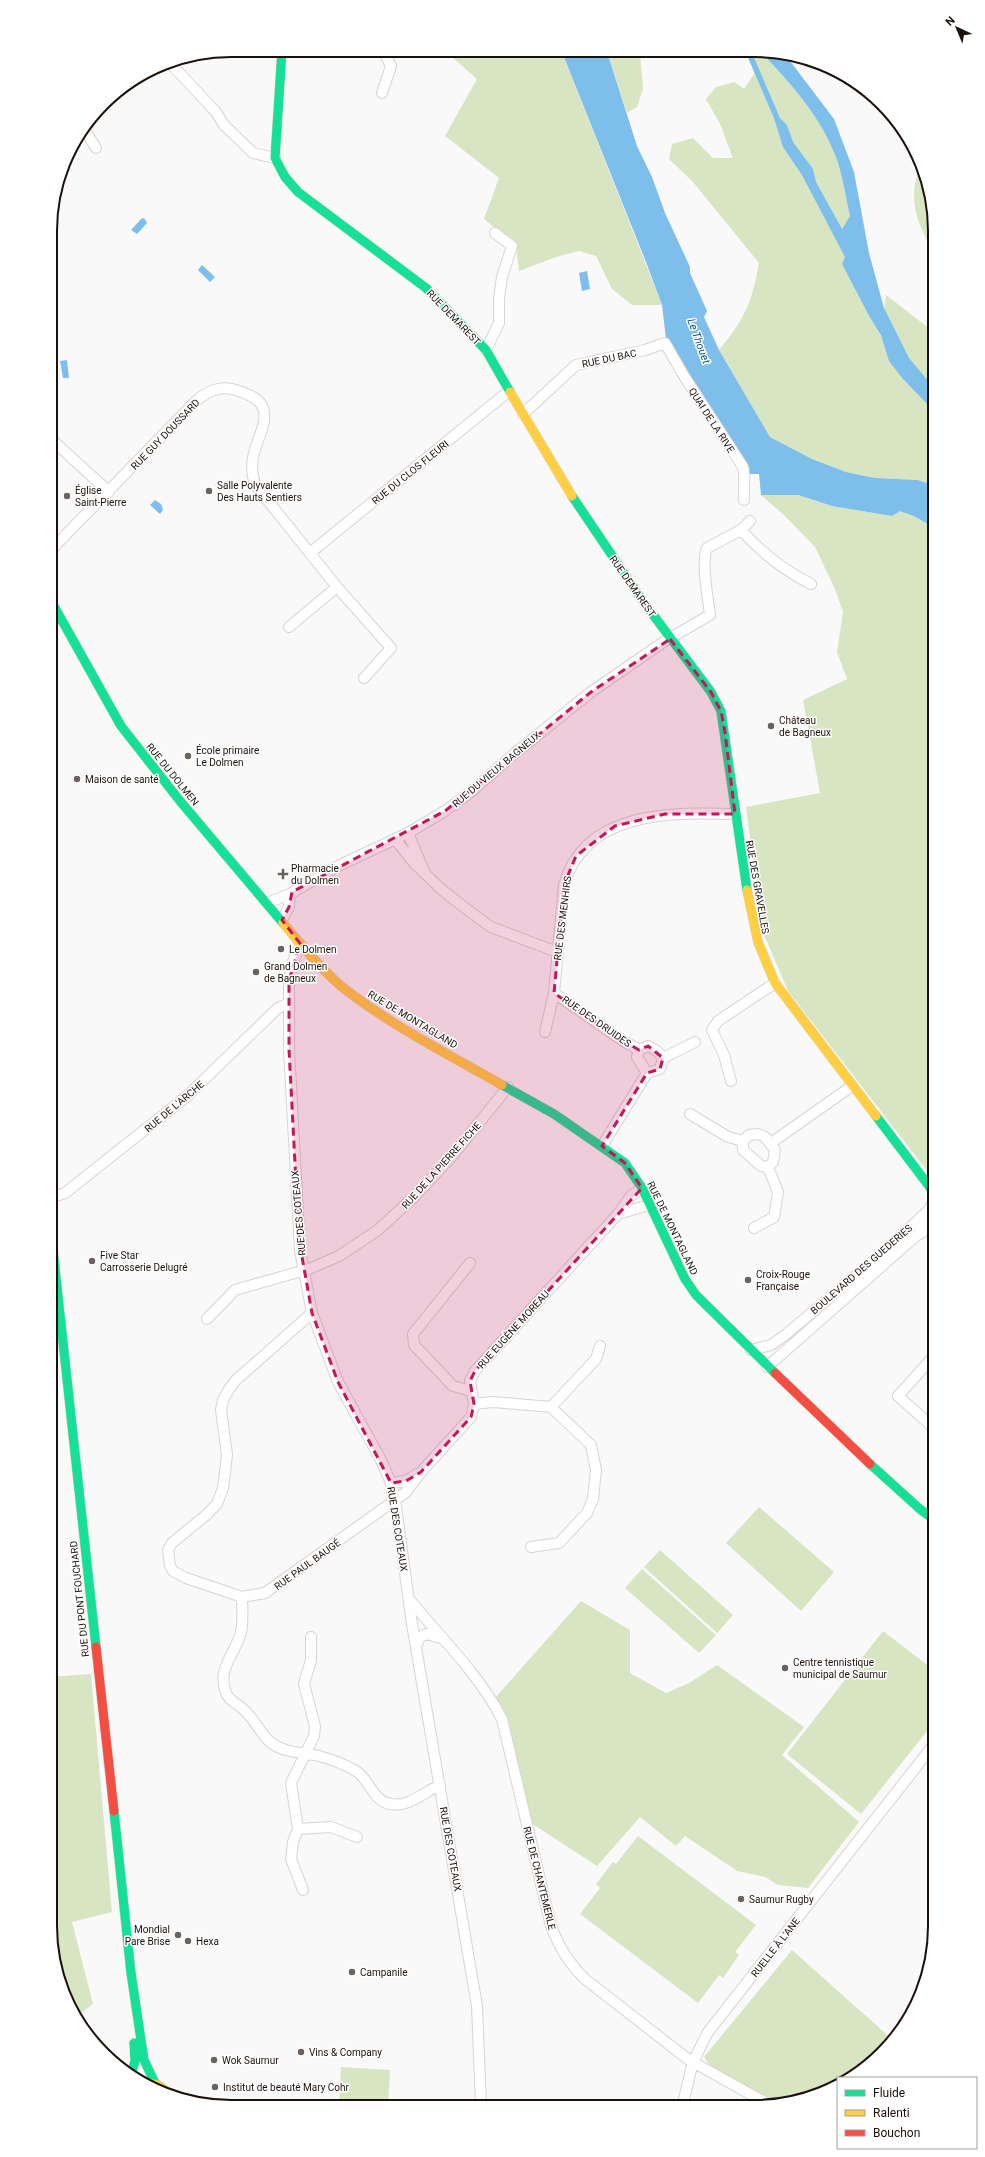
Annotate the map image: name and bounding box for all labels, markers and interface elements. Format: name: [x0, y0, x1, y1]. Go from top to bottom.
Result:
north arrow: [937, 8, 977, 48]
text: N: [943, 14, 958, 29]
street label: RUE DEMAREST: [425, 288, 483, 347]
water label: Le Thouet: [684, 317, 713, 366]
street label: RUE DU BAC: [581, 347, 638, 370]
street label: QUAI DE LA RIVE: [687, 386, 737, 455]
street label: RUE GUY DOUSSARD: [129, 397, 202, 472]
street label: RUE DU CLOS FLEURI: [370, 438, 451, 507]
place label: Salle Polyvalente Des Hauts Sentiers: [217, 480, 302, 503]
place label: Église Saint-Pierre: [75, 484, 126, 508]
marker: Salle Polyvalente Des Hauts Sentiers: [204, 486, 214, 496]
marker: Église Saint-Pierre: [62, 491, 72, 501]
street label: RUE DEMAREST: [607, 554, 658, 619]
place label: Château de Bagneux: [779, 715, 831, 738]
marker: Château de Bagneux: [766, 721, 776, 731]
street label: RUE DU VIEUX BAGNEUX: [450, 729, 543, 809]
street label: RUE DU DOLMEN: [144, 741, 201, 808]
place label: École primaire Le Dolmen: [196, 744, 259, 768]
marker: École primaire Le Dolmen: [183, 751, 193, 761]
marker: Maison de santé: [72, 774, 82, 784]
place label: Maison de santé: [85, 774, 159, 785]
street label: RUE DES GRAVELLES: [744, 839, 771, 935]
place label: Pharmacie du Dolmen: [291, 863, 339, 886]
marker: Pharmacie du Dolmen: [278, 869, 288, 879]
street label: RUE DES MENHIRS: [552, 875, 573, 961]
marker: Le Dolmen: [276, 944, 286, 954]
place label: Le Dolmen: [289, 944, 336, 955]
place label: Grand Dolmen de Bagneux: [264, 961, 327, 984]
marker: Grand Dolmen de Bagneux: [251, 967, 261, 977]
street label: RUE DE MONTAGLAND: [366, 988, 460, 1051]
street label: RUE DES DRUIDES: [560, 994, 633, 1049]
street label: RUE DE L'ARCHE: [142, 1078, 206, 1134]
street label: RUE DE LA PIERRE FICHE: [400, 1120, 483, 1211]
street label: RUE DES COTEAUX: [289, 1170, 308, 1256]
street label: RUE DE MONTAGLAND: [645, 1180, 700, 1277]
street label: BOULEVARD DES GUEDERIES: [808, 1222, 914, 1316]
place label: Five Star Carrosserie Delugré: [100, 1250, 188, 1273]
marker: Five Star Carrosserie Delugré: [87, 1256, 97, 1266]
place label: Croix-Rouge Française: [756, 1269, 810, 1292]
marker: Croix-Rouge Française: [743, 1275, 753, 1285]
street label: RUE EUGÈNE MOREAU: [475, 1287, 551, 1371]
street label: RUE DES COTEAUX: [385, 1486, 410, 1572]
street label: RUE PAUL BAUGÉ: [272, 1536, 343, 1592]
street label: RUE DU PONT FOUCHARD: [68, 1540, 91, 1658]
place label: Centre tennistique municipal de Saumur: [793, 1657, 887, 1680]
marker: Centre tennistique municipal de Saumur: [780, 1663, 790, 1673]
street label: RUE DES COTEAUX: [438, 1806, 463, 1892]
street label: RUE DE CHANTEMERLE: [521, 1825, 558, 1931]
marker: Saumur Rugby: [736, 1894, 746, 1904]
place label: Saumur Rugby: [749, 1894, 814, 1905]
street label: RUELLE À L'ANE: [748, 1915, 802, 1979]
place label: Mondial Pare Brise: [125, 1924, 170, 1947]
marker: Mondial Pare Brise: [173, 1930, 183, 1940]
marker: Hexa: [183, 1936, 193, 1946]
place label: Hexa: [196, 1936, 219, 1947]
marker: Campanile: [347, 1967, 357, 1977]
place label: Campanile: [360, 1967, 407, 1978]
marker: Vins & Company: [296, 2047, 306, 2057]
place label: Vins & Company: [309, 2047, 382, 2058]
marker: Wok Saumur: [209, 2055, 219, 2065]
place label: Wok Saumur: [222, 2055, 279, 2066]
legend: [837, 2077, 977, 2149]
marker: Institut de beauté Mary Cohr: [210, 2082, 220, 2092]
place label: Institut de beauté Mary Cohr: [223, 2082, 350, 2093]
text: Fluide: [873, 2086, 905, 2100]
text: Ralenti: [873, 2106, 910, 2120]
text: Bouchon: [873, 2126, 920, 2140]

